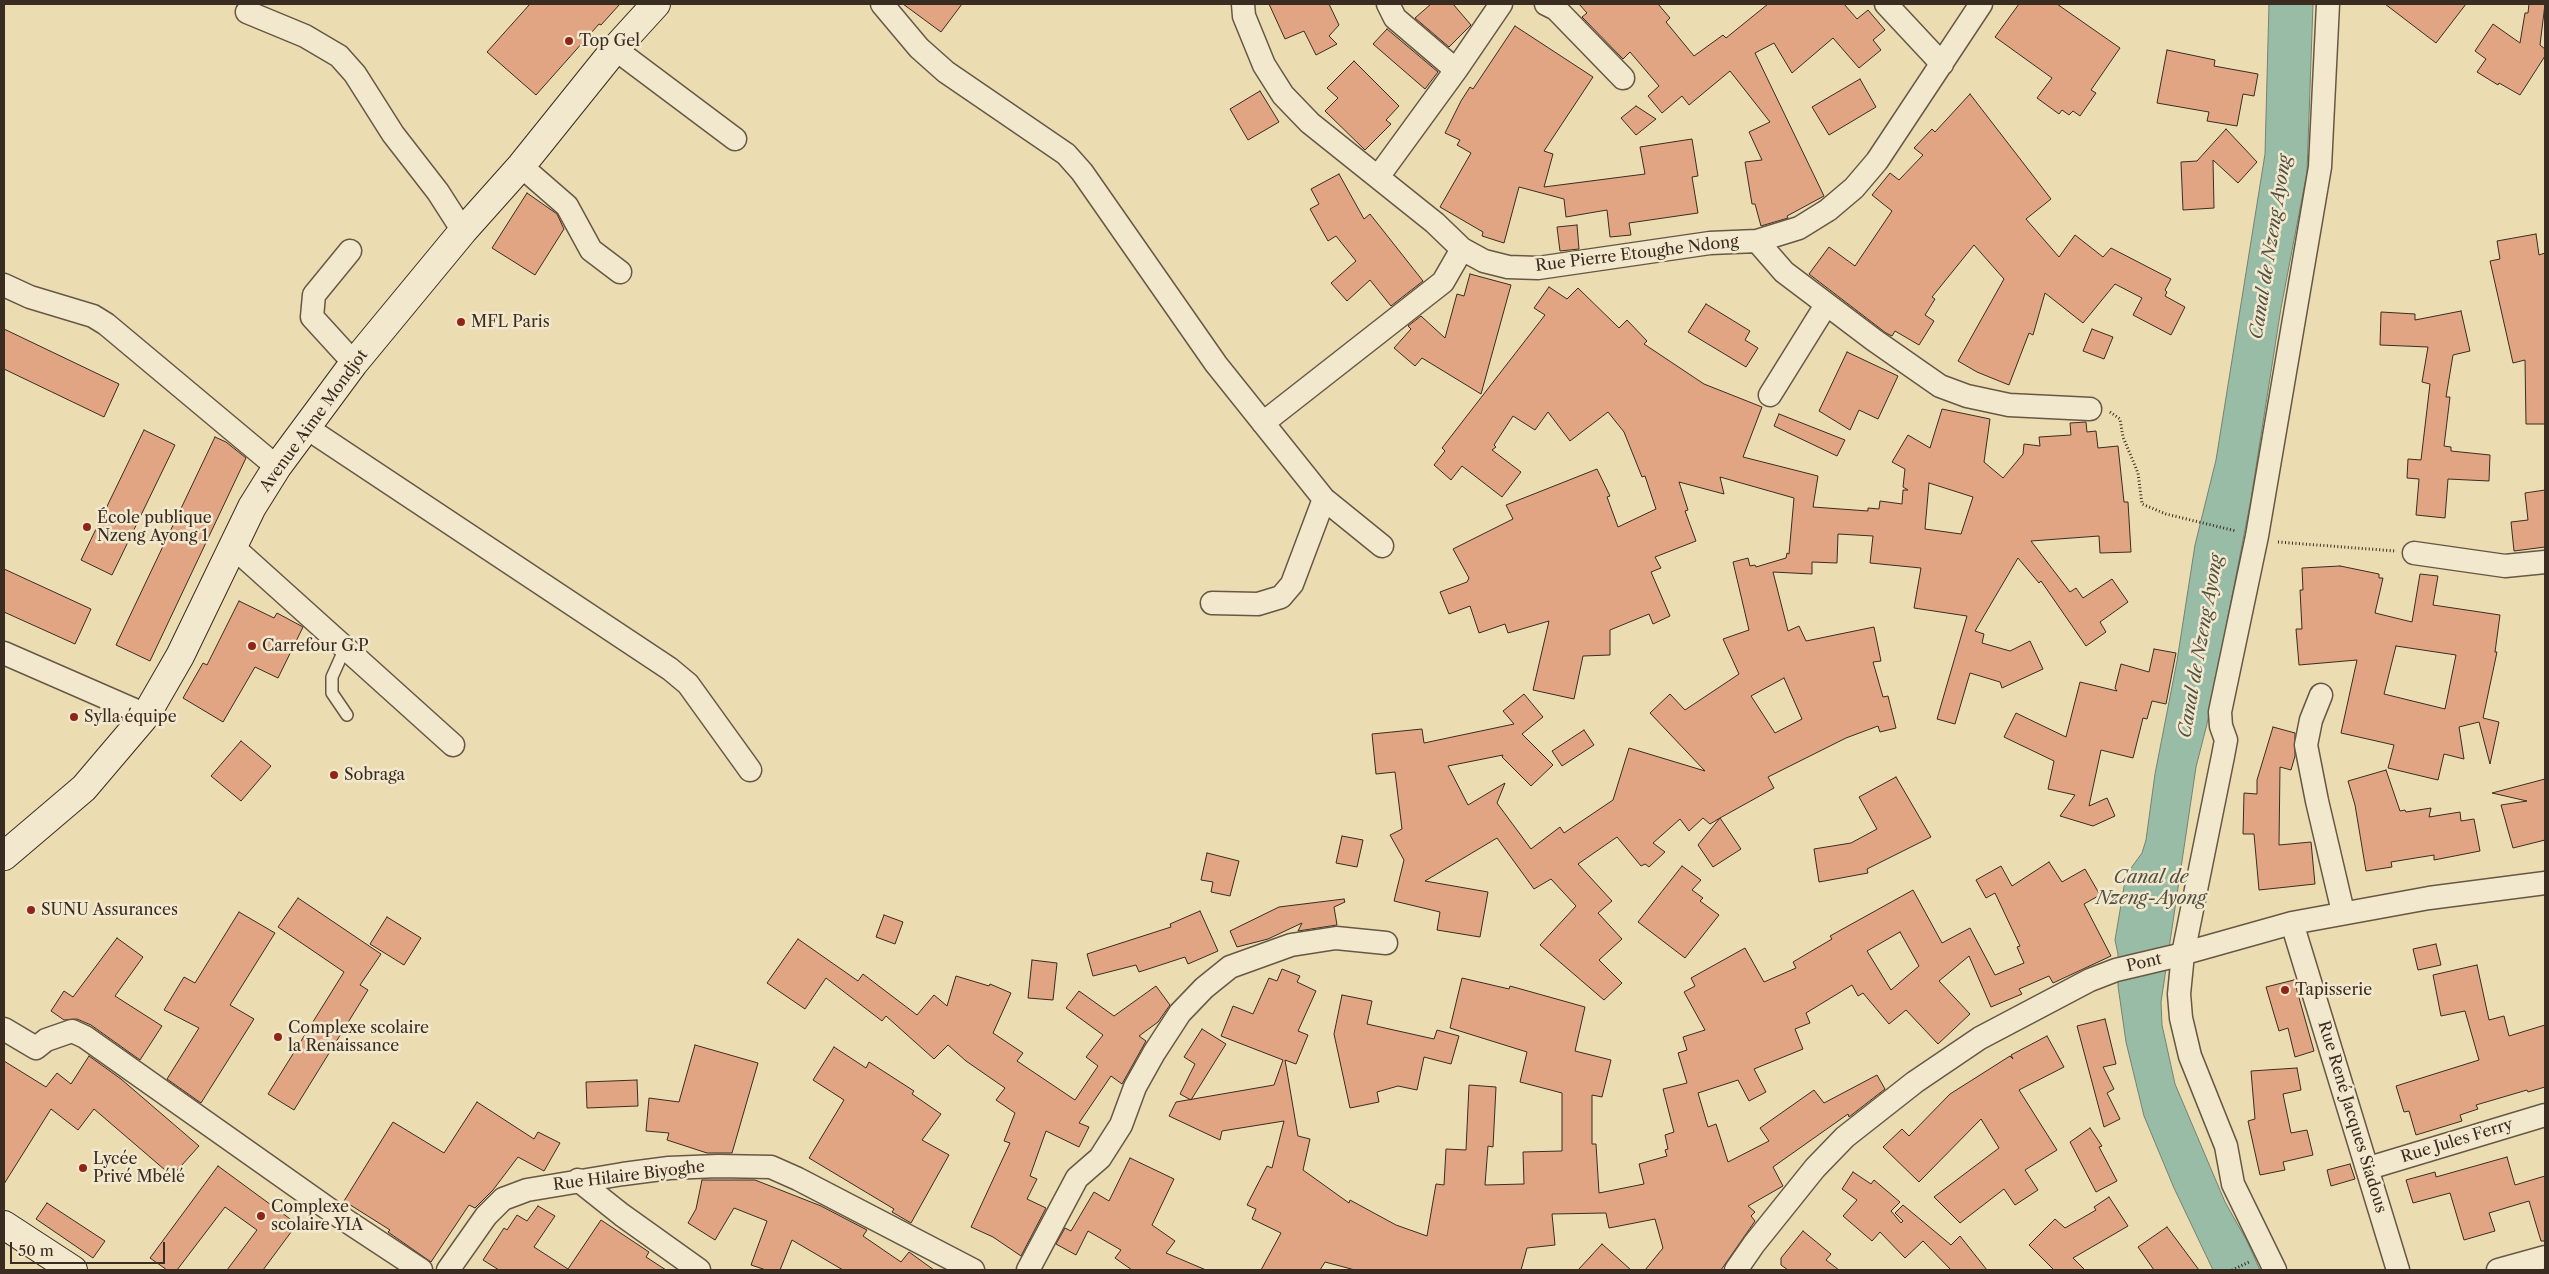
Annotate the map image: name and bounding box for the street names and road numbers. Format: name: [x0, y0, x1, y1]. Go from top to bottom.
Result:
street label: Rue Pierre Etoughe Ndong: [1534, 232, 1740, 276]
street label: Avenue Aime Mondjot: [256, 346, 372, 496]
street label: Pont: [2124, 950, 2164, 976]
street label: Rue René Jacques Siadous: [2314, 1019, 2390, 1215]
street label: Rue Jules Ferry: [2399, 1115, 2515, 1167]
street label: Rue Hilaire Biyoghe: [552, 1157, 706, 1195]

